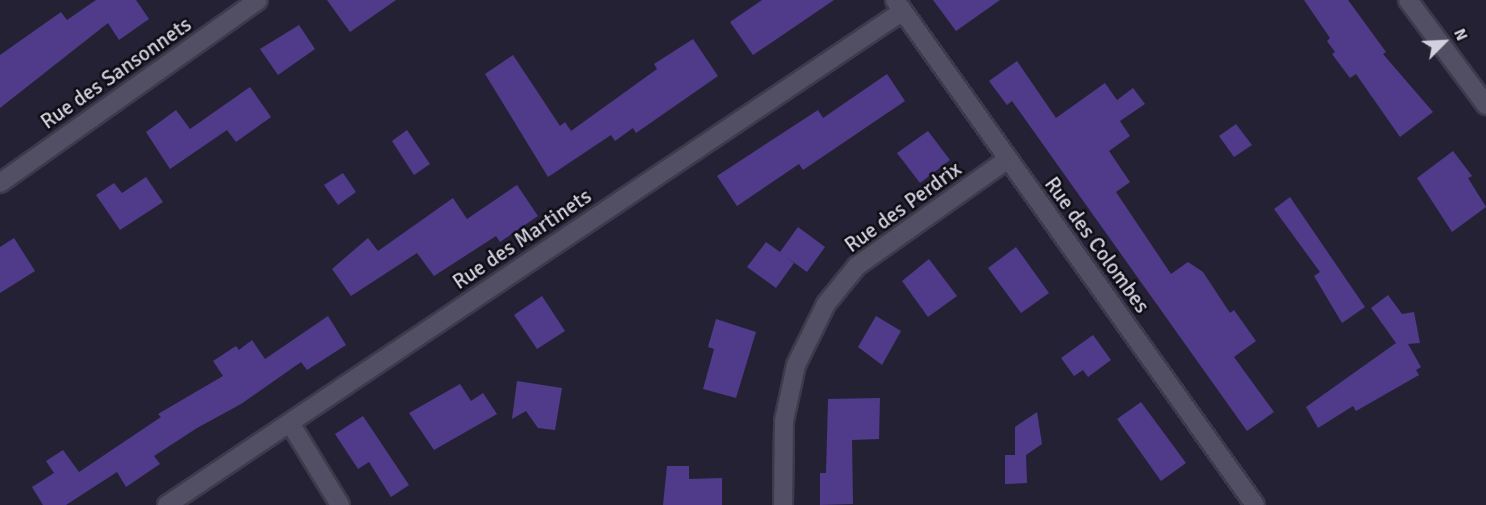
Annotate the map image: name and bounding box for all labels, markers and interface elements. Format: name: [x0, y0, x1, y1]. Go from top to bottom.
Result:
street label: Rue des Sansonnets: [36, 12, 196, 134]
north arrow: [1414, 12, 1474, 72]
text: N: [1449, 26, 1472, 44]
street label: Rue des Perdrix: [840, 156, 966, 258]
street label: Rue des Colombes: [1039, 172, 1155, 318]
street label: Rue des Martinets: [448, 183, 596, 295]

